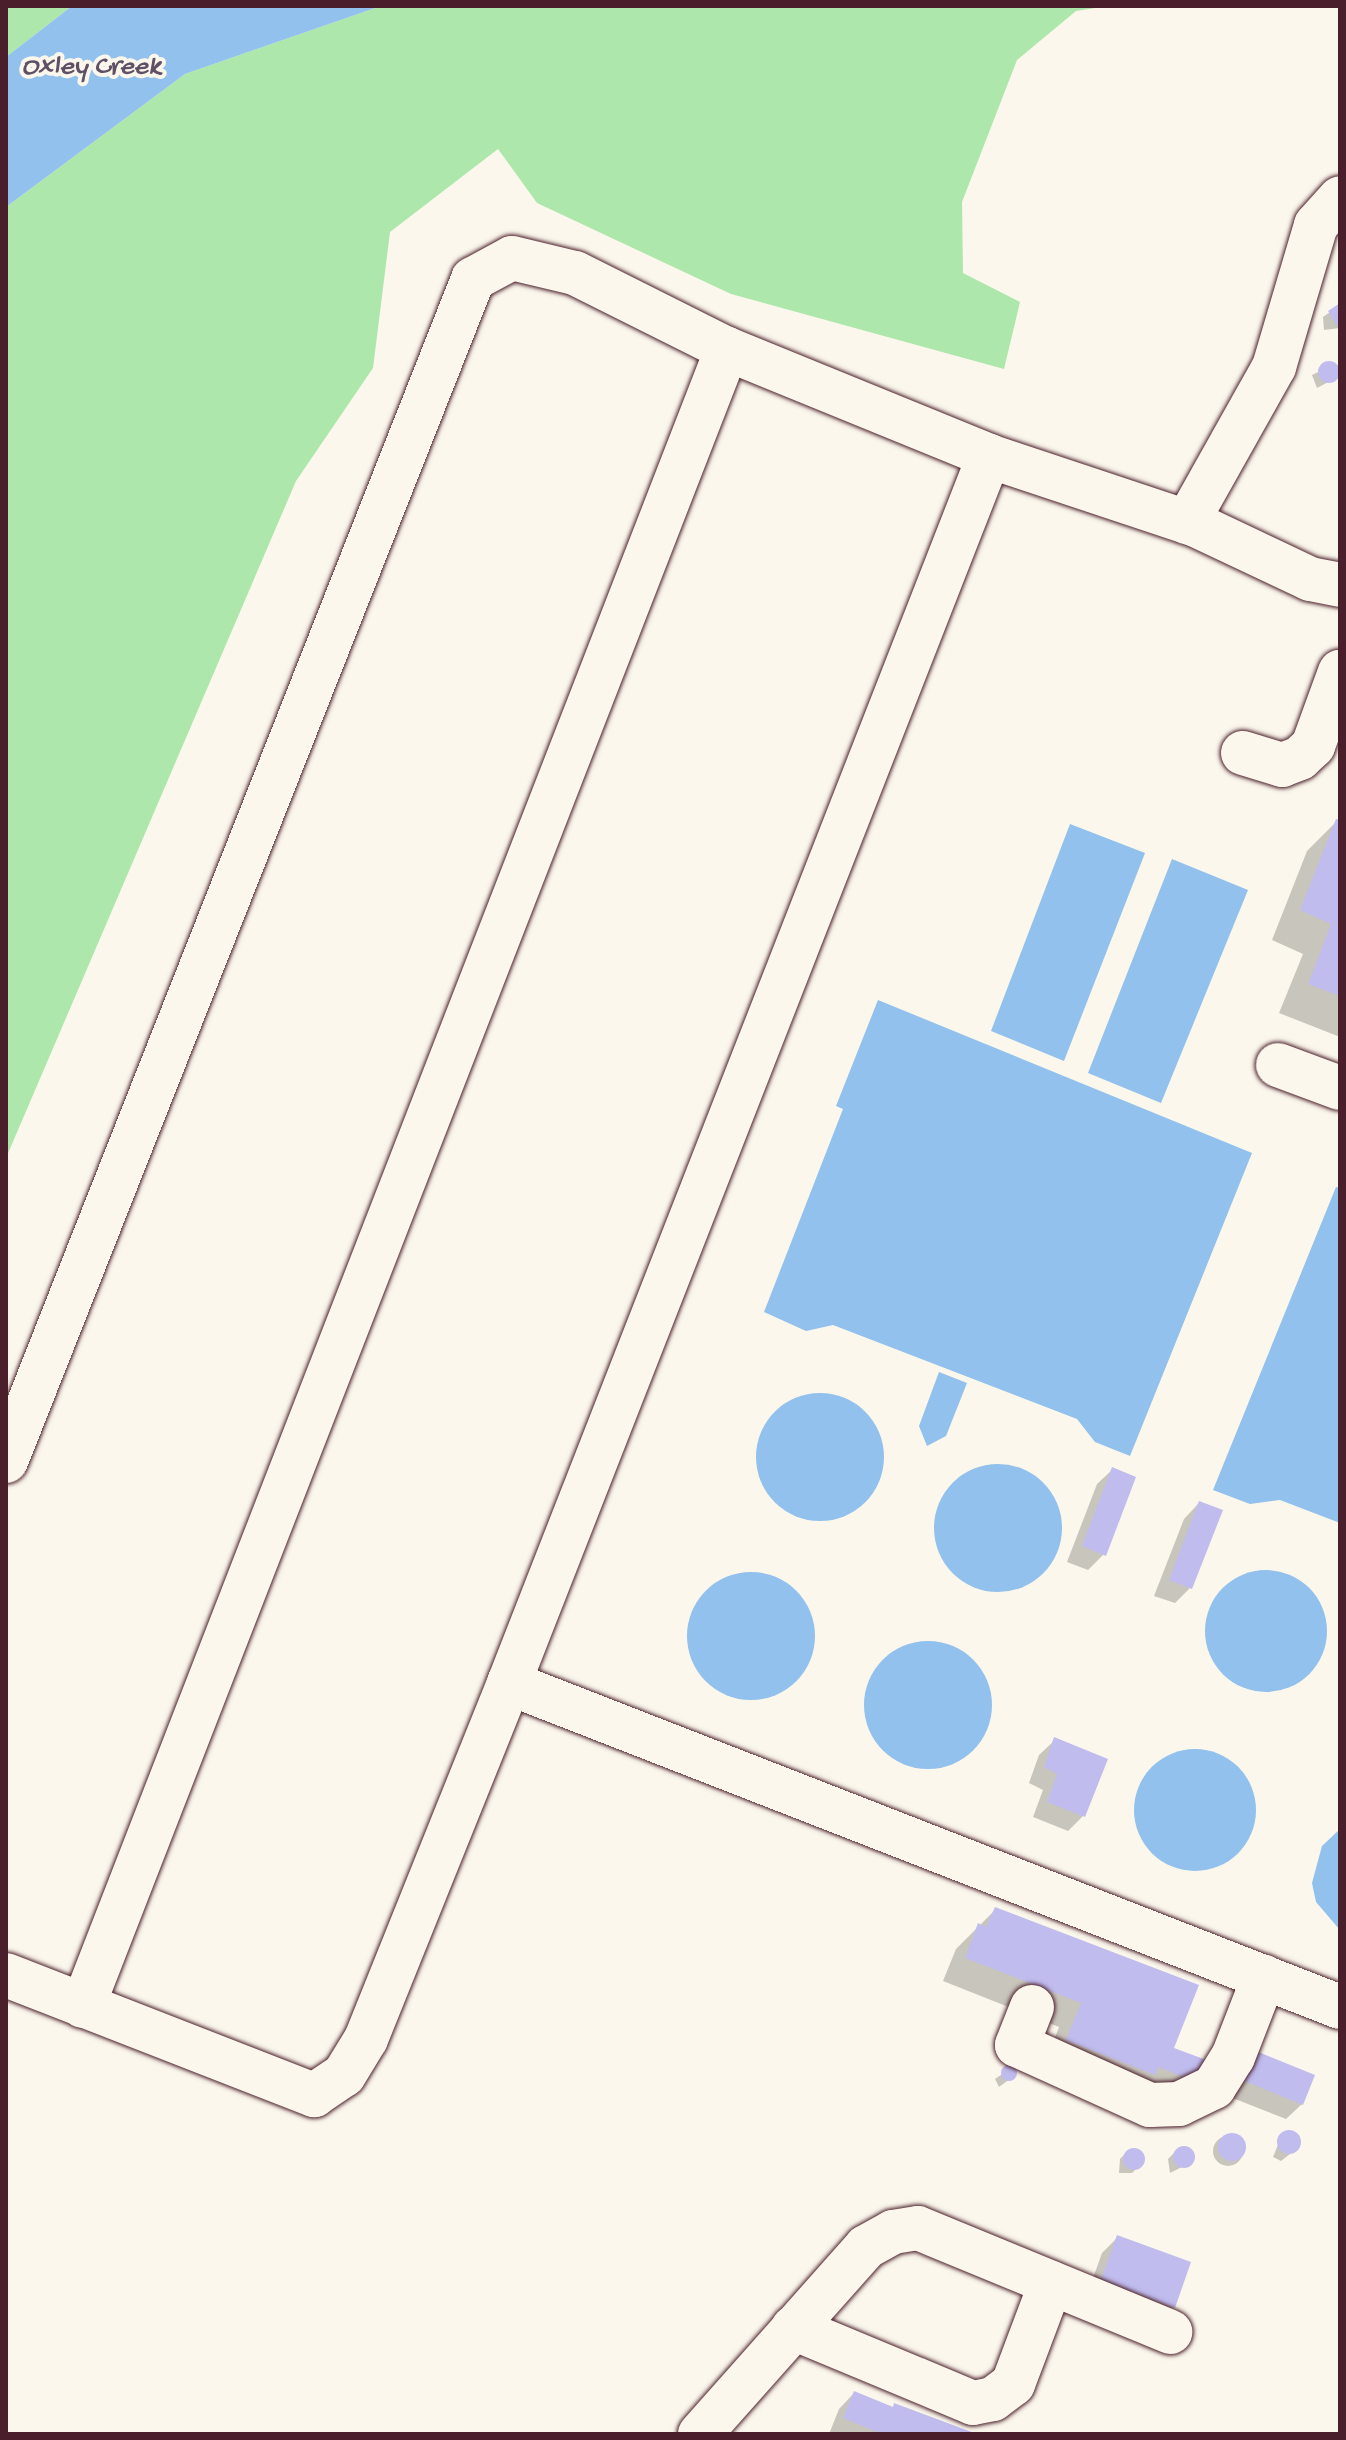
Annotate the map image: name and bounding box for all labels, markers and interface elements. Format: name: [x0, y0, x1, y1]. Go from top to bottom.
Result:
water label: Oxley Creek: [21, 51, 161, 85]

